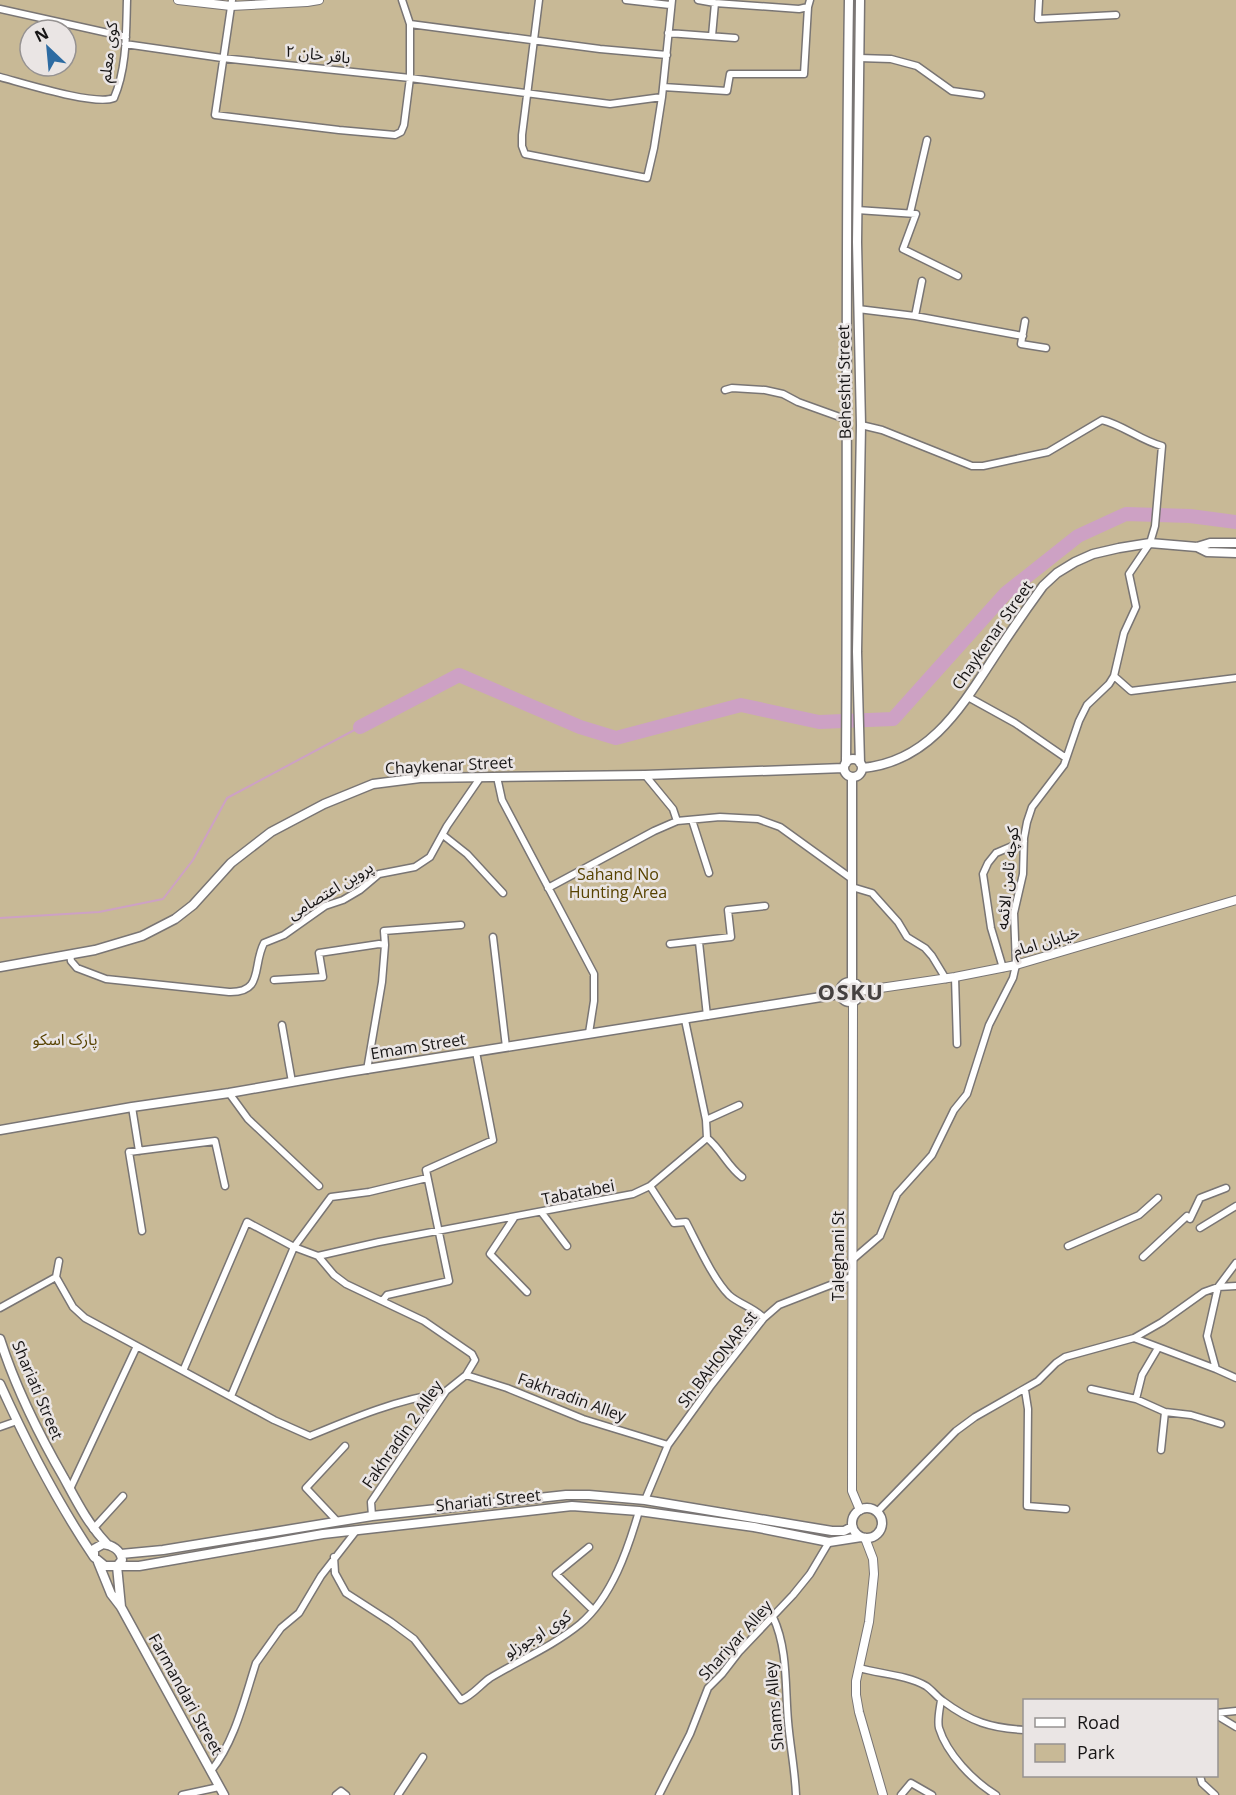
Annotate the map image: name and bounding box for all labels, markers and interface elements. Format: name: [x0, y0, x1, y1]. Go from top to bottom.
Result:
north arrow: [18, 18, 78, 78]
street label: کوی معلم: [93, 20, 125, 84]
text: N: [31, 22, 52, 47]
street label: باقر خان ۲: [285, 40, 351, 68]
street label: Beheshti Street: [832, 324, 856, 439]
street label: Chaykenar Street: [946, 576, 1038, 694]
street label: Chaykenar Street: [384, 751, 514, 779]
street label: کوچه ثامن الائمه: [991, 825, 1023, 931]
street label: پروین اعتصامی: [283, 856, 377, 924]
park label: Sahand No Hunting Area: [569, 863, 667, 903]
street label: خیابان امام: [1010, 920, 1083, 963]
district label: OSKU: [818, 976, 884, 1006]
park label: پارک اسکو: [33, 1028, 97, 1050]
street label: Emam Street: [369, 1028, 468, 1064]
street label: Tabatabei: [540, 1174, 616, 1210]
street label: Taleghani St: [827, 1210, 849, 1301]
street label: Sh.BAHONAR.st: [672, 1306, 762, 1412]
street label: Shariati Street: [7, 1337, 69, 1443]
street label: Fakhradin Alley: [515, 1367, 630, 1427]
street label: Fakhradin 2 Alley: [357, 1375, 448, 1492]
street label: Shariati Street: [434, 1484, 542, 1516]
street label: Shariyar Alley: [693, 1594, 778, 1685]
street label: کوی اوجوزلو: [499, 1604, 575, 1663]
street label: Farmandari Street: [144, 1629, 229, 1759]
street label: Shams Alley: [759, 1660, 789, 1751]
legend: [1023, 1699, 1218, 1777]
text: Road: [1077, 1710, 1120, 1734]
text: Park: [1077, 1740, 1115, 1764]

